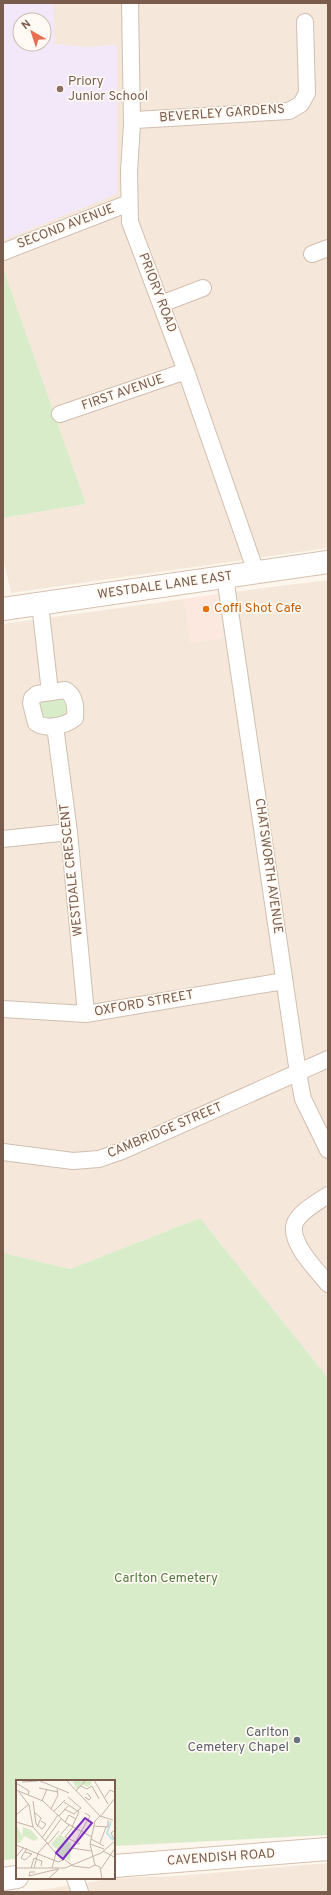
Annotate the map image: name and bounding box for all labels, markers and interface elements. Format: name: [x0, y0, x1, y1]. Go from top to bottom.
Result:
north arrow: [12, 12, 52, 52]
text: N: [19, 17, 34, 33]
place label: Priory Junior School: [68, 74, 148, 105]
marker: Priory Junior School: [55, 84, 65, 94]
street label: BEVERLEY GARDENS: [159, 102, 285, 126]
street label: SECOND AVENUE: [15, 201, 117, 253]
street label: PRIORY ROAD: [134, 251, 180, 335]
street label: FIRST AVENUE: [80, 371, 166, 415]
street label: WESTDALE LANE EAST: [97, 569, 233, 603]
place label: Coffi Shot Cafe: [214, 601, 302, 617]
marker: Coffi Shot Cafe: [201, 604, 211, 614]
street label: CHATSWORTH AVENUE: [251, 797, 285, 935]
street label: WESTDALE CRESCENT: [57, 803, 87, 937]
street label: OXFORD STREET: [93, 987, 195, 1021]
street label: CAMBRIDGE STREET: [105, 1100, 225, 1162]
park label: Carlton Cemetery: [114, 1571, 218, 1587]
place label: Carlton Cemetery Chapel: [188, 1725, 289, 1756]
marker: Carlton Cemetery Chapel: [292, 1735, 302, 1745]
inset map: [16, 1780, 115, 1879]
street label: CAVENDISH ROAD: [166, 1846, 276, 1870]

